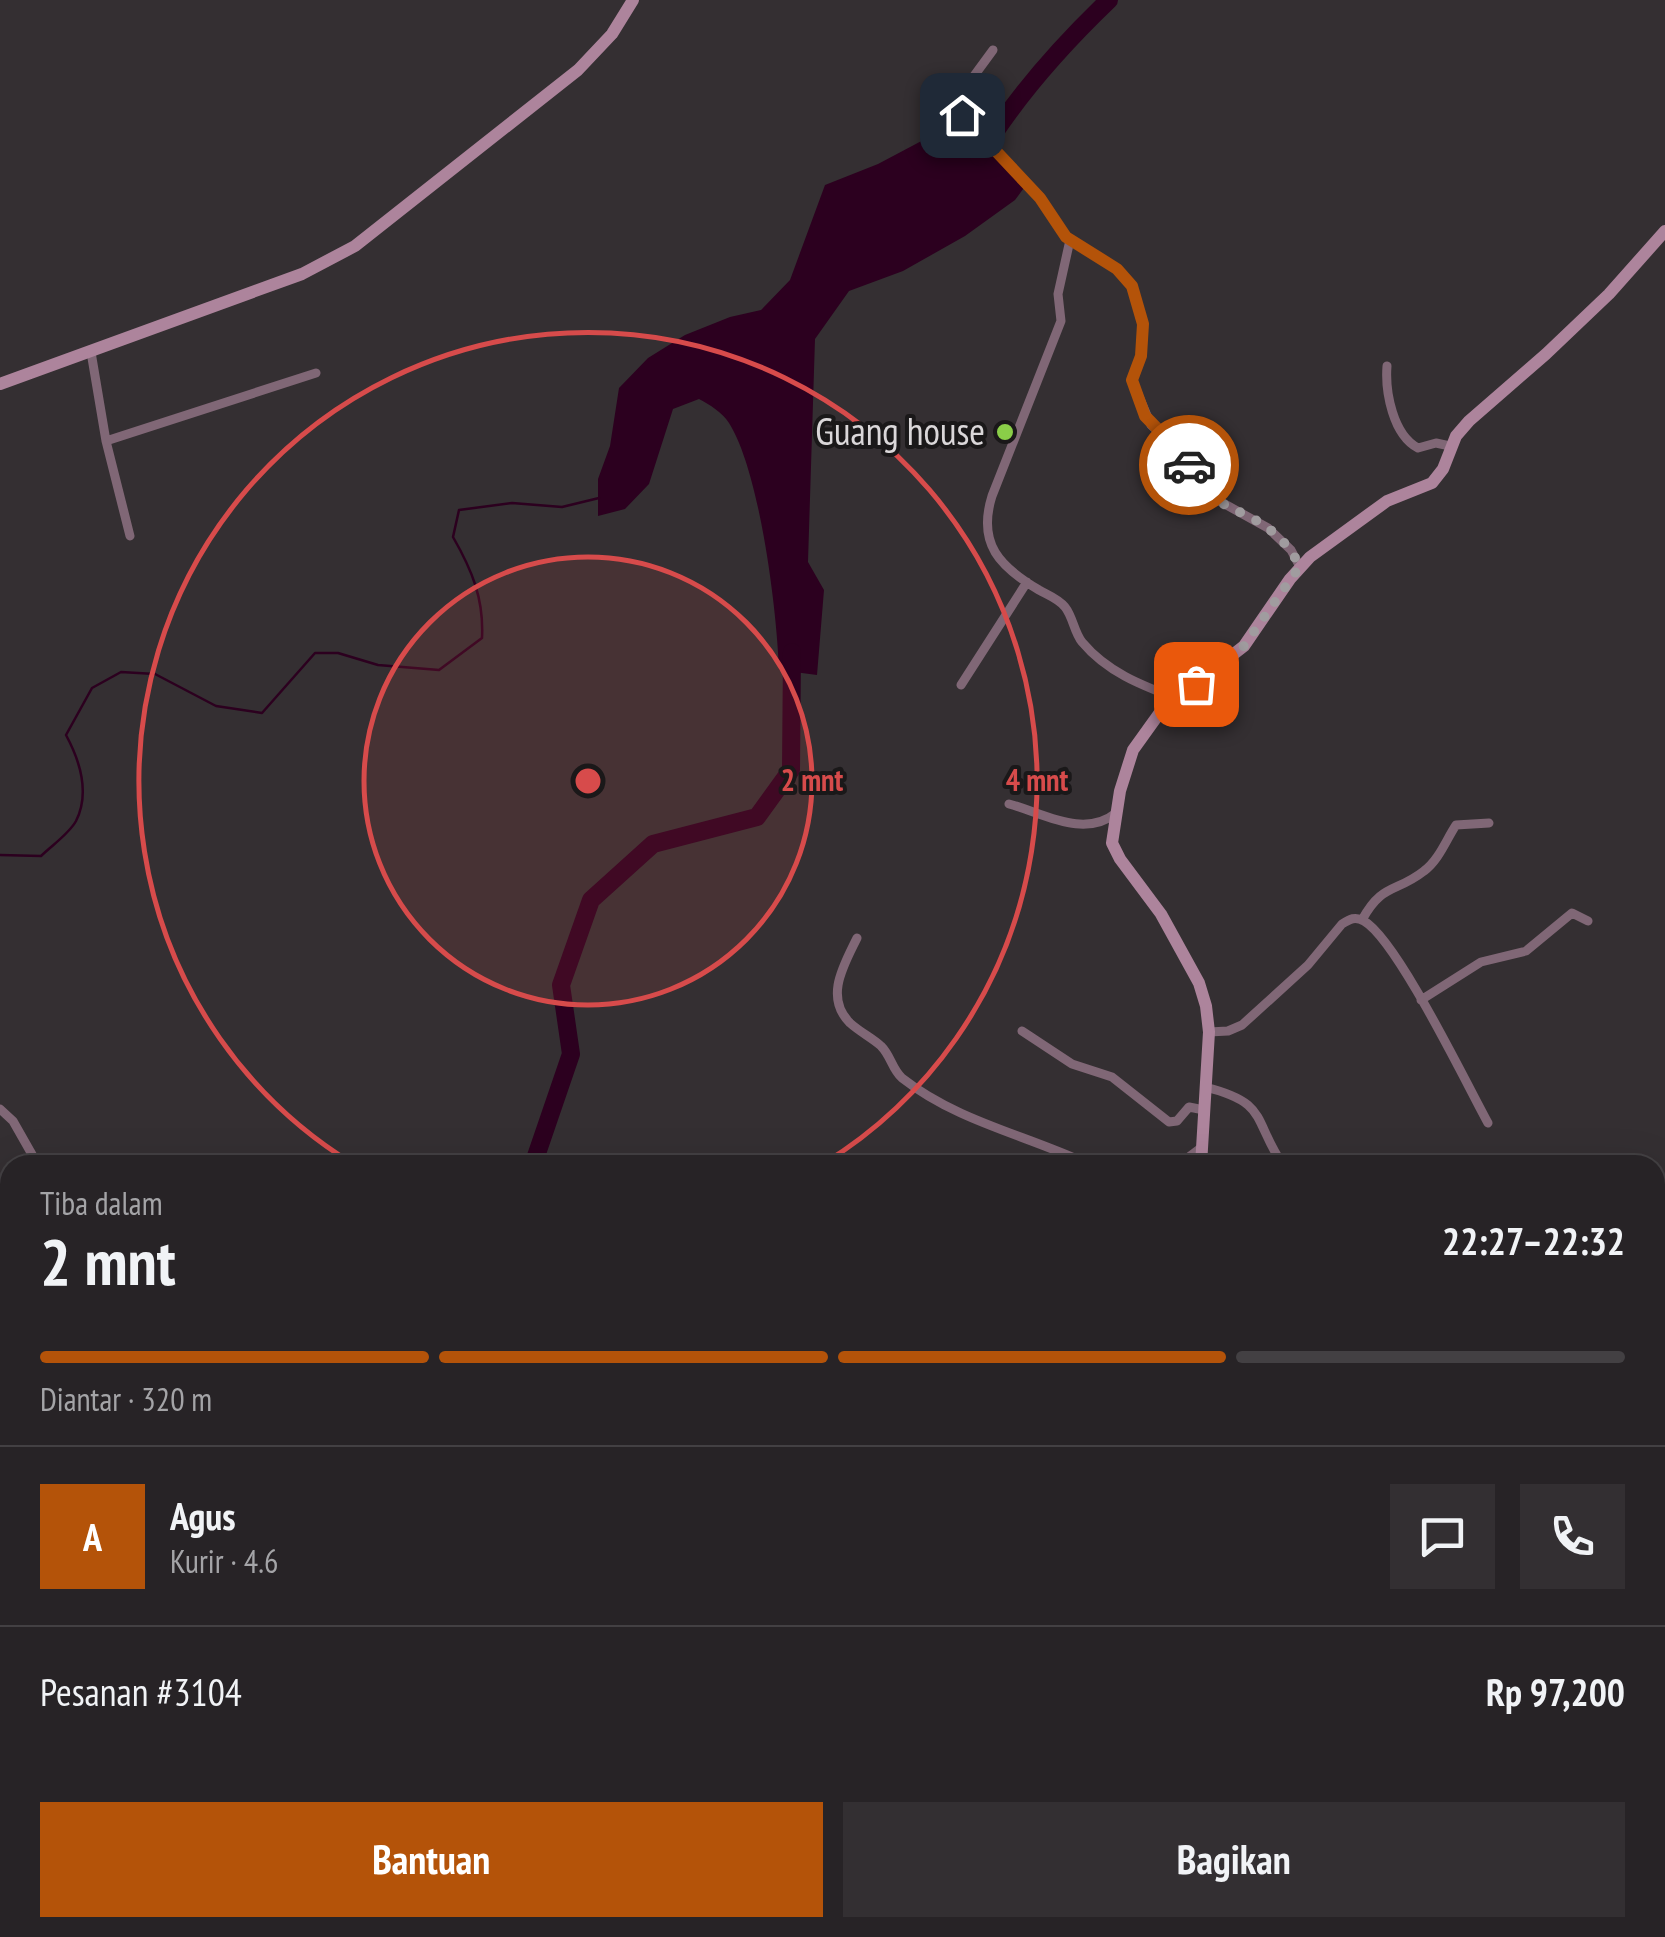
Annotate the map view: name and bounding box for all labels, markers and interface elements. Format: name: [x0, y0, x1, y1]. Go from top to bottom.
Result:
pin: [920, 73, 1005, 158]
icon: home: [935, 88, 990, 143]
place label: Guang house: [815, 406, 985, 455]
courier: [1139, 415, 1239, 515]
marker: Guang house: [994, 421, 1016, 443]
icon: car: [1162, 438, 1217, 493]
pin: [1154, 642, 1239, 727]
icon: bag: [1169, 657, 1224, 712]
text: 2 mnt: [781, 760, 844, 799]
text: 4 mnt: [1006, 760, 1069, 799]
centre of rings: [570, 763, 606, 799]
text: Tiba dalam: [40, 1182, 162, 1224]
text: 22:27–22:32: [1442, 1216, 1625, 1265]
text: 2 mnt: [40, 1219, 176, 1303]
text: Diantar · 320 m: [40, 1378, 212, 1420]
button: chat: [1390, 1484, 1495, 1589]
button: phone: [1520, 1484, 1625, 1589]
text: Agus: [170, 1491, 236, 1540]
text: A: [83, 1512, 102, 1561]
text: Kurir · 4.6: [170, 1540, 278, 1582]
text: Pesanan #3104: [40, 1667, 242, 1716]
text: Rp 97,200: [1486, 1667, 1625, 1716]
button: Bantuan: [40, 1802, 823, 1917]
button: Bagikan: [843, 1802, 1625, 1917]

